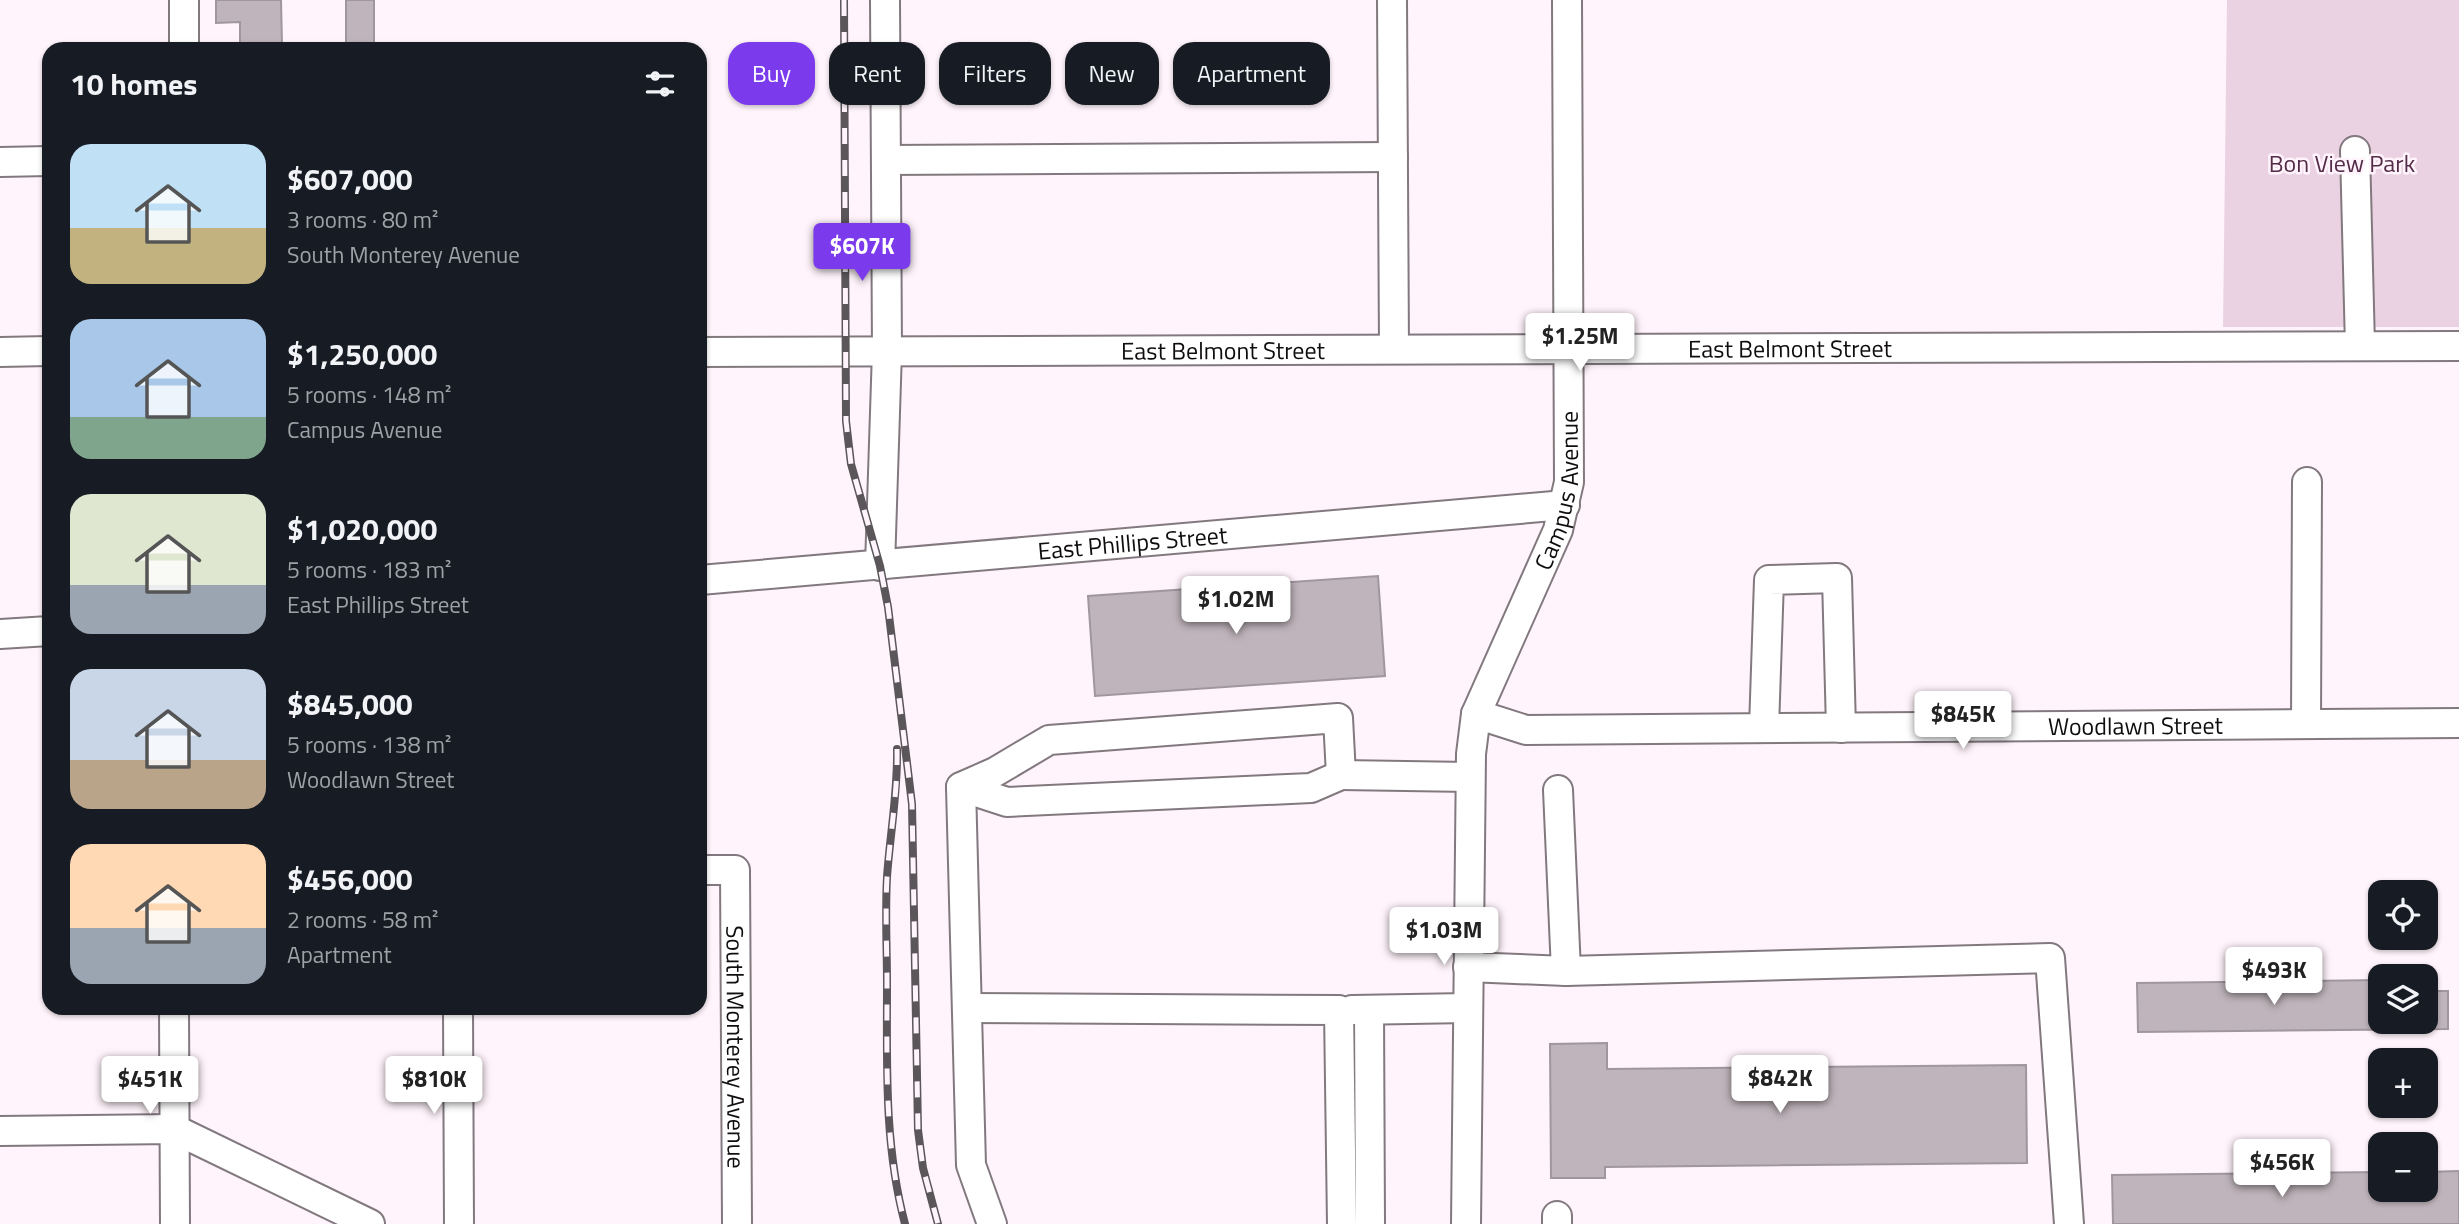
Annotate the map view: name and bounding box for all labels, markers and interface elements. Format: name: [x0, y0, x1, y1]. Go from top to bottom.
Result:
chip: Buy: [728, 42, 815, 105]
chip: Rent: [829, 42, 925, 105]
chip: Filters: [939, 42, 1051, 105]
chip: New: [1065, 42, 1159, 105]
chip: Apartment: [1173, 42, 1330, 105]
text: 10 homes: [70, 61, 197, 107]
icon: filters: [641, 65, 679, 103]
park label: Bon View Park: [2269, 145, 2416, 181]
text: $607,000: [287, 156, 413, 202]
icon: home: [126, 172, 210, 256]
text: 3 rooms · 80 m²: [287, 202, 438, 237]
pin: $607K: [813, 224, 911, 283]
text: $607K: [829, 228, 895, 263]
text: South Monterey Avenue: [287, 237, 520, 272]
pin: $1.25M: [1523, 314, 1637, 373]
text: $1.25M: [1541, 318, 1619, 353]
street label: East Belmont Street: [1688, 330, 1893, 367]
text: $1,250,000: [287, 331, 437, 377]
street label: East Belmont Street: [1121, 332, 1326, 369]
icon: home: [126, 347, 210, 431]
text: 5 rooms · 148 m²: [287, 377, 451, 412]
street label: Campus Avenue: [1525, 411, 1587, 576]
text: Campus Avenue: [287, 412, 442, 447]
text: $1,020,000: [287, 506, 437, 552]
street label: East Phillips Street: [1036, 516, 1229, 569]
icon: home: [126, 522, 210, 606]
text: 5 rooms · 183 m²: [287, 552, 451, 587]
pin: $1.02M: [1179, 576, 1293, 636]
text: $1.02M: [1197, 581, 1275, 616]
text: East Phillips Street: [287, 587, 469, 622]
text: $845,000: [287, 681, 413, 727]
pin: $845K: [1914, 692, 2012, 751]
text: $845K: [1930, 696, 1996, 731]
icon: home: [126, 697, 210, 781]
street label: Woodlawn Street: [2048, 707, 2224, 744]
text: 5 rooms · 138 m²: [287, 727, 451, 762]
text: Woodlawn Street: [287, 762, 454, 797]
text: $456,000: [287, 856, 413, 902]
icon: home: [126, 872, 210, 956]
map controls: [2368, 880, 2438, 1202]
button: locate: [2368, 880, 2438, 950]
text: 2 rooms · 58 m²: [287, 902, 438, 937]
pin: $1.03M: [1387, 908, 1501, 967]
text: $1.03M: [1405, 912, 1483, 947]
street label: South Monterey Avenue: [717, 925, 755, 1169]
text: Apartment: [287, 937, 392, 972]
pin: $493K: [2225, 948, 2323, 1007]
text: $493K: [2241, 952, 2307, 987]
button: layers: [2368, 964, 2438, 1034]
button: +: [2368, 1048, 2438, 1118]
pin: $451K: [101, 1056, 199, 1116]
pin: $810K: [385, 1056, 483, 1116]
pin: $842K: [1731, 1056, 1829, 1115]
text: $842K: [1747, 1060, 1813, 1095]
text: $451K: [117, 1061, 183, 1096]
text: $810K: [401, 1061, 467, 1096]
button: −: [2368, 1132, 2438, 1202]
pin: $456K: [2233, 1140, 2331, 1199]
text: $456K: [2249, 1144, 2315, 1179]

